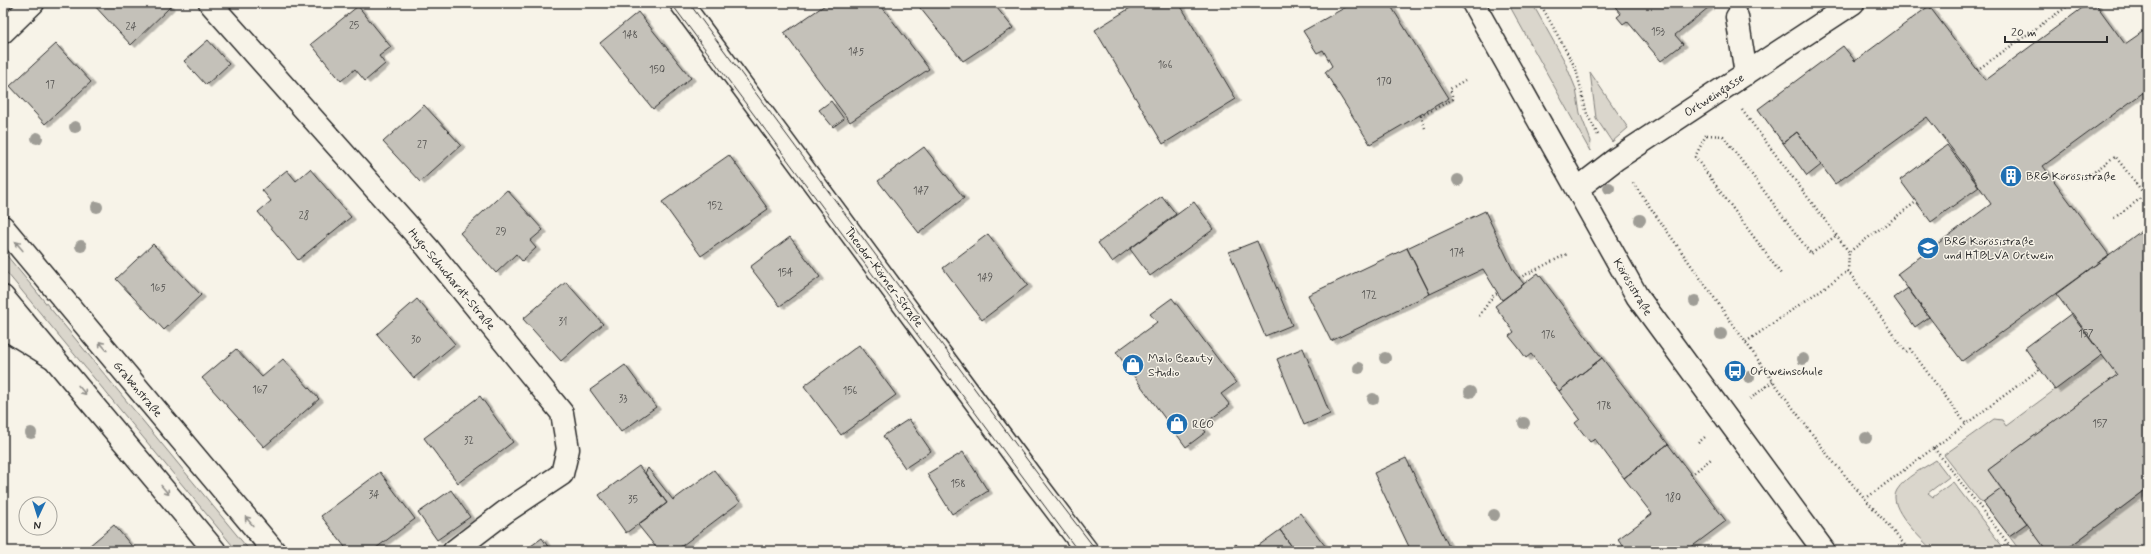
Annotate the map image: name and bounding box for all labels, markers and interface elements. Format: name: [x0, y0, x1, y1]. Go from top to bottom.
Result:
scale bar: [2005, 18, 2107, 44]
house number: 25: [349, 20, 359, 33]
house number: 24: [126, 21, 136, 34]
text: 20 m: [2011, 25, 2037, 41]
house number: 153: [1651, 26, 1665, 39]
house number: 148: [622, 29, 638, 42]
house number: 145: [848, 46, 864, 59]
house number: 166: [1158, 59, 1173, 72]
house number: 150: [649, 64, 665, 77]
street label: Ortweingasse: [1681, 70, 1748, 122]
house number: 170: [1376, 76, 1392, 89]
house number: 17: [45, 79, 55, 92]
house number: 27: [417, 139, 427, 152]
building icon: BRG Körösistraße: [1998, 163, 2024, 189]
place label: BRG Körösistraße: [2026, 169, 2116, 185]
house number: 147: [913, 185, 929, 198]
house number: 152: [707, 200, 723, 213]
house number: 28: [299, 209, 309, 223]
street label: Theodor-Körner-Straße: [840, 224, 926, 331]
street label: Hugo-Schuchardt-Straße: [403, 225, 499, 335]
house number: 29: [496, 226, 506, 239]
place label: BRG Körösistraße und HTBLVA Ortwein: [1944, 234, 2054, 264]
school or university icon: BRG Körösistraße und HTBLVA Ortwein: [1915, 235, 1941, 261]
one-way arrow: [15, 241, 24, 252]
house number: 174: [1449, 247, 1465, 260]
street label: Körösistraße: [1609, 256, 1656, 319]
house number: 154: [777, 267, 793, 280]
house number: 149: [977, 272, 993, 285]
house number: 165: [150, 282, 166, 295]
house number: 172: [1361, 289, 1377, 302]
house number: 31: [559, 316, 567, 329]
house number: 157: [2078, 328, 2094, 341]
house number: 176: [1541, 329, 1555, 342]
house number: 30: [411, 334, 421, 347]
one-way arrow: [98, 341, 107, 351]
place label: Malo Beauty Studio: [1148, 351, 1213, 381]
shop icon: Malo Beauty Studio: [1120, 352, 1146, 378]
street label: Grabenstraße: [109, 358, 166, 421]
bus stop icon: Ortweinschule: [1722, 358, 1748, 384]
place label: Ortweinschule: [1750, 364, 1823, 380]
house number: 167: [252, 384, 268, 397]
one-way arrow: [78, 385, 86, 396]
house number: 156: [843, 385, 858, 398]
house number: 33: [619, 393, 627, 406]
house number: 178: [1597, 400, 1611, 413]
shop icon: RCO: [1164, 411, 1190, 437]
place label: RCO: [1192, 417, 1214, 433]
house number: 157: [2092, 418, 2108, 431]
house number: 32: [464, 435, 474, 448]
house number: 158: [950, 478, 966, 491]
one-way arrow: [160, 485, 169, 496]
house number: 34: [369, 489, 379, 502]
house number: 180: [1665, 491, 1681, 505]
house number: 35: [628, 494, 638, 507]
north arrow: [18, 496, 58, 536]
one-way arrow: [244, 516, 253, 526]
text: N: [33, 518, 42, 532]

